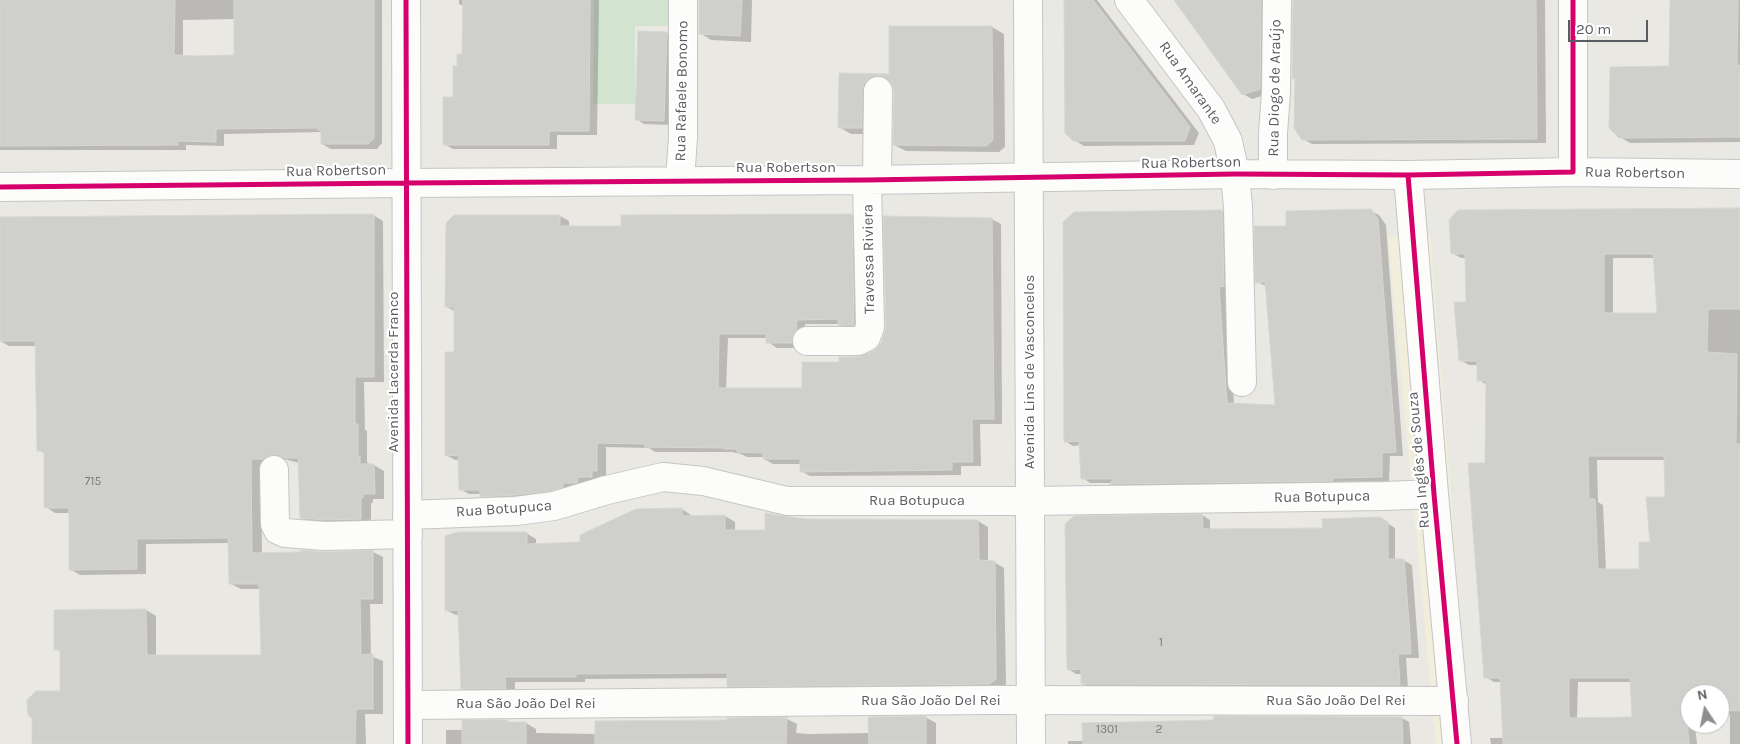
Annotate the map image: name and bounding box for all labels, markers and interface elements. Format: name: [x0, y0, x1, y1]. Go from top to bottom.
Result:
scale bar: [1570, 10, 1650, 42]
street label: Rua Diogo de Araújo: [1265, 19, 1285, 157]
street label: Rua Rafaele Bonomo: [672, 20, 692, 162]
text: 20 m: [1576, 20, 1611, 38]
street label: Rua Amarante: [1155, 38, 1225, 128]
street label: Rua Robertson: [1141, 153, 1241, 173]
street label: Rua Robertson: [736, 159, 836, 177]
street label: Rua Robertson: [286, 161, 386, 181]
street label: Rua Robertson: [1585, 163, 1685, 183]
street label: Travessa Riviera: [859, 204, 879, 314]
street label: Avenida Lins de Vasconcelos: [1021, 275, 1039, 469]
street label: Avenida Lacerda Franco: [385, 291, 403, 453]
street label: Rua Inglês de Souza: [1404, 391, 1434, 529]
house number: 715: [85, 475, 101, 489]
street label: Rua Botupuca: [1274, 487, 1370, 507]
street label: Rua Botupuca: [869, 492, 965, 510]
street label: Rua Botupuca: [455, 497, 553, 521]
house number: 1: [1159, 636, 1163, 650]
north arrow: [1680, 684, 1730, 734]
text: N: [1696, 685, 1709, 704]
street label: Rua São João Del Rei: [861, 692, 1001, 710]
street label: Rua São João Del Rei: [1266, 692, 1406, 710]
street label: Rua São João Del Rei: [456, 695, 596, 713]
house number: 1301: [1096, 723, 1118, 737]
house number: 2: [1156, 723, 1162, 737]

